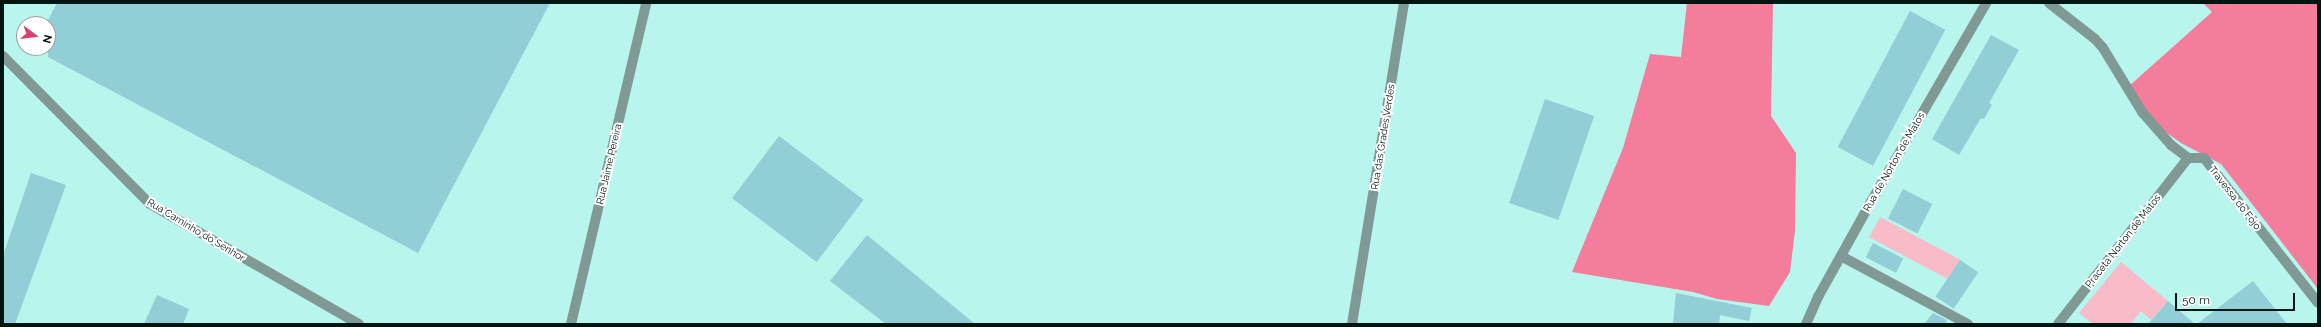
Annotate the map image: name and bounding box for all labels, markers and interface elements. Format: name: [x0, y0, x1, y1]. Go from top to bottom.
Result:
north arrow: [16, 16, 56, 56]
text: N: [40, 33, 54, 45]
street label: Rua das Grades Verdes: [1369, 83, 1397, 191]
street label: Rua de Norton de Matos: [1861, 110, 1927, 214]
street label: Rua Jaime Pereira: [594, 122, 624, 206]
street label: Travessa do Fojo: [2207, 164, 2263, 232]
street label: Praceta Norton de Matos: [2083, 192, 2163, 290]
street label: Rua Caminho do Senhor: [145, 196, 247, 264]
scale bar: [2177, 285, 2297, 311]
text: 50 m: [2182, 293, 2210, 307]

